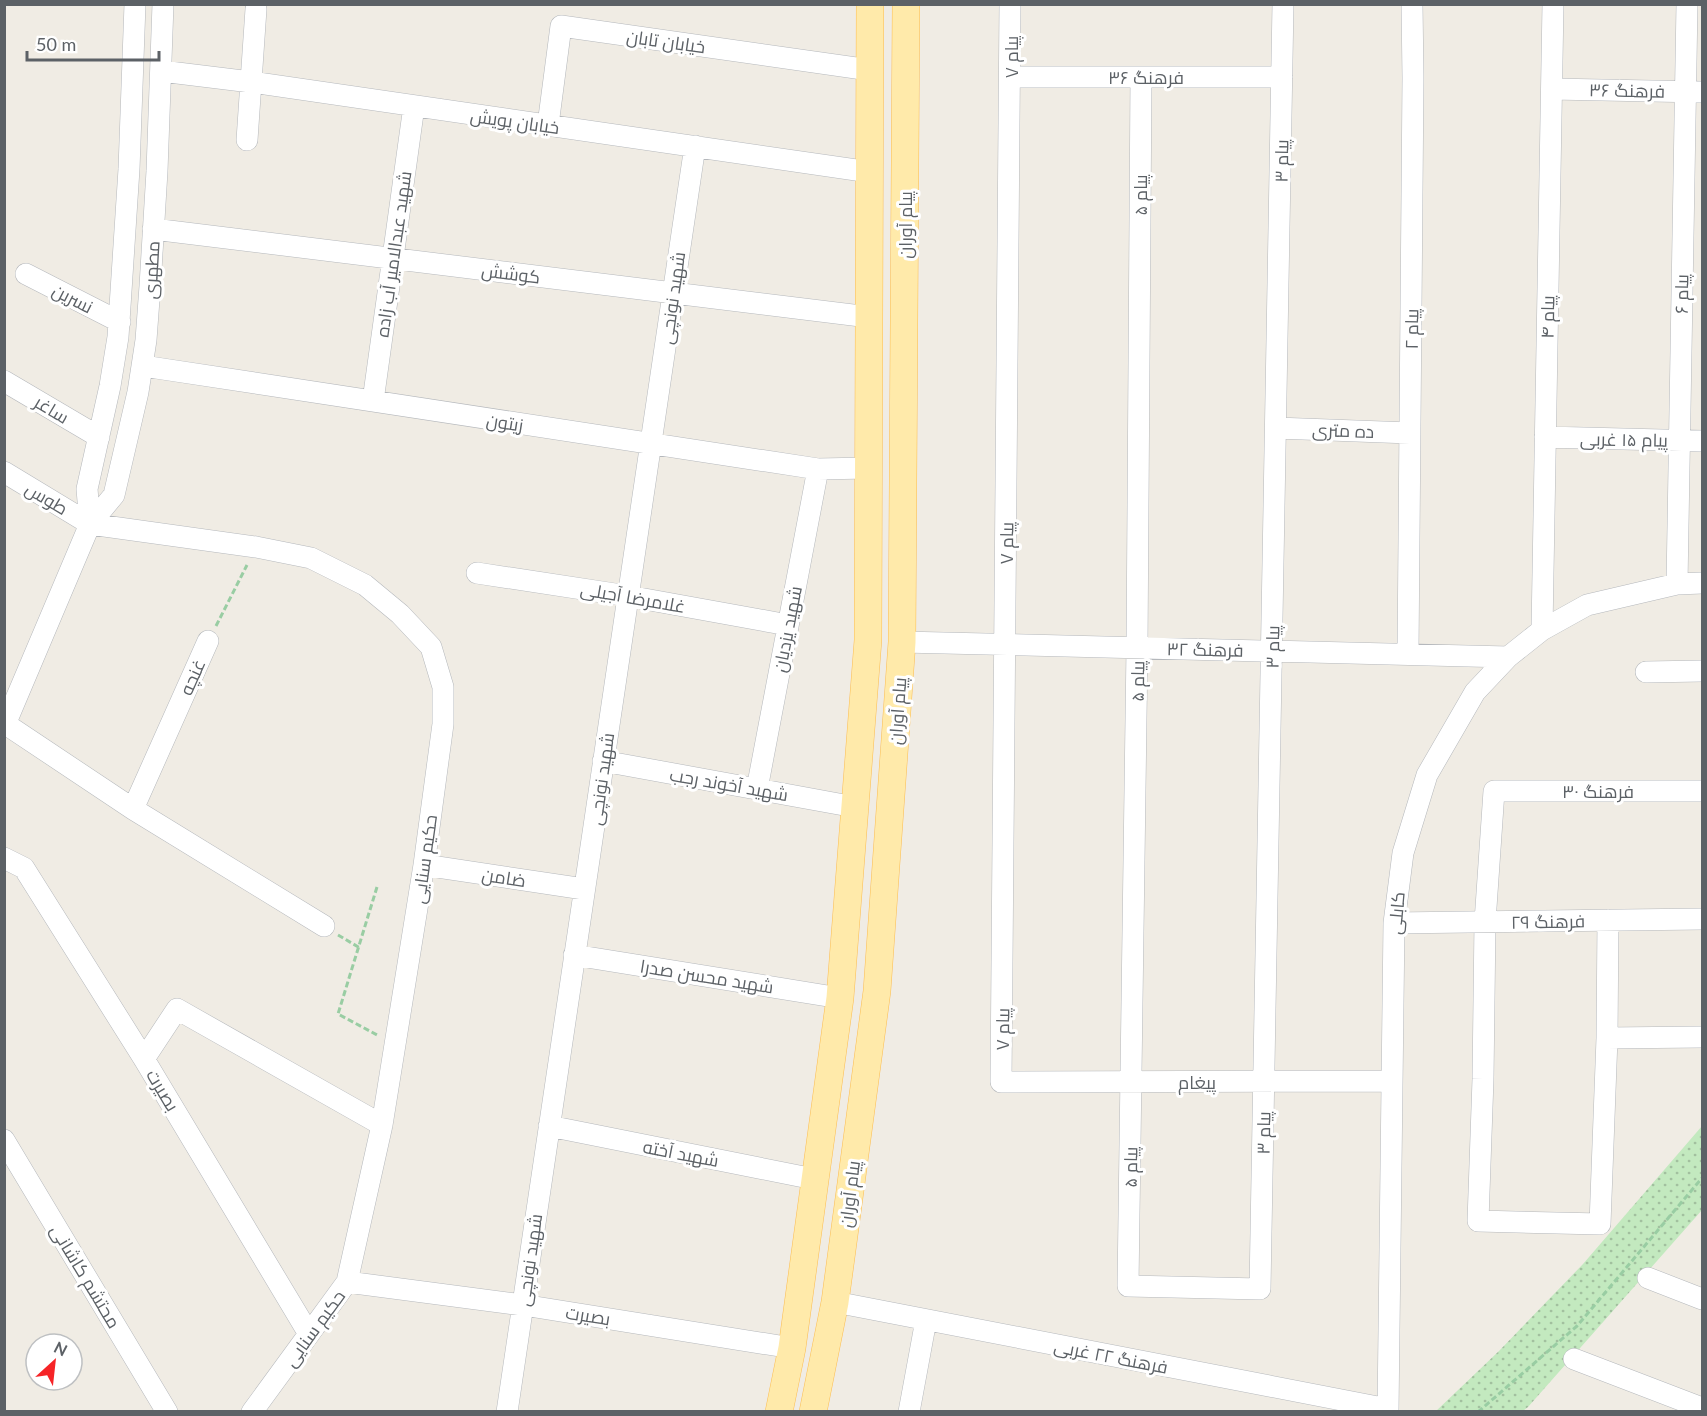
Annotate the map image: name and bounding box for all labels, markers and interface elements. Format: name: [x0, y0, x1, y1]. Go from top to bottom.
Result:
scale bar: [27, 24, 159, 62]
street label: خیابان تابان: [625, 25, 707, 58]
text: 50 m: [36, 33, 76, 55]
street label: پیام ۷: [1000, 36, 1024, 78]
street label: فرهنگ ۳۶: [1108, 66, 1184, 89]
street label: فرهنگ ۳۶: [1589, 78, 1665, 103]
street label: خیابان پویش: [469, 104, 561, 140]
street label: پیام ۳: [1270, 139, 1294, 183]
street label: شهید عبدالامیر آب زاده: [370, 169, 417, 339]
street label: پیام ۵: [1129, 174, 1153, 216]
street label: پیام آوران: [894, 191, 918, 259]
street label: مطهری: [138, 240, 165, 300]
street label: شهید نونچی: [655, 250, 691, 346]
street label: کوشش: [480, 258, 542, 289]
street label: پیام ۶: [1670, 274, 1694, 314]
street label: نسرین: [48, 278, 97, 318]
street label: پیام ۴: [1536, 295, 1560, 339]
street label: پیام ۲: [1400, 308, 1424, 350]
street label: ساغر: [29, 390, 73, 429]
street label: زیتون: [485, 408, 525, 437]
street label: ده متری: [1311, 418, 1374, 443]
street label: پیام ۱۵ غربی: [1580, 427, 1668, 453]
street label: طوس: [21, 477, 72, 520]
street label: پیام ۷: [995, 521, 1019, 564]
street label: غلامرضا آجیلی: [579, 577, 687, 618]
street label: شهید یزدیان: [768, 584, 807, 674]
street label: پیام ۳: [1261, 625, 1285, 669]
street label: فرهنگ ۳۲: [1166, 637, 1244, 662]
street label: غنچه: [174, 656, 211, 699]
street label: پیام ۵: [1126, 660, 1150, 702]
street label: پیام آوران: [884, 676, 912, 746]
street label: شهید نونچی: [584, 731, 620, 827]
street label: شهید آخوند رجب: [668, 763, 790, 806]
street label: فرهنگ ۳۰: [1562, 780, 1634, 803]
street label: حکیم سنایی: [407, 813, 443, 905]
street label: ضامن: [480, 863, 528, 892]
street label: کابلی: [1383, 891, 1410, 935]
street label: فرهنگ ۲۹: [1511, 909, 1585, 934]
street label: شهید محسن صدرا: [638, 955, 775, 998]
street label: پیام ۷: [991, 1007, 1015, 1050]
street label: بصیرت: [141, 1065, 184, 1116]
street label: پیغام: [1178, 1071, 1216, 1095]
street label: پیام ۳: [1252, 1111, 1276, 1155]
street label: شهید آخته: [641, 1135, 721, 1172]
street label: پیام ۵: [1119, 1146, 1143, 1188]
street label: پیام آوران: [834, 1159, 866, 1229]
street label: شهید نونچی: [512, 1212, 548, 1308]
street label: محتشم کاشانی: [45, 1220, 126, 1333]
street label: حکیم سنایی: [279, 1285, 351, 1372]
street label: بصیرت: [564, 1301, 612, 1330]
north arrow: [24, 1332, 84, 1392]
street label: فرهنگ ۲۲ غربی: [1052, 1334, 1170, 1379]
text: N: [51, 1337, 71, 1359]

